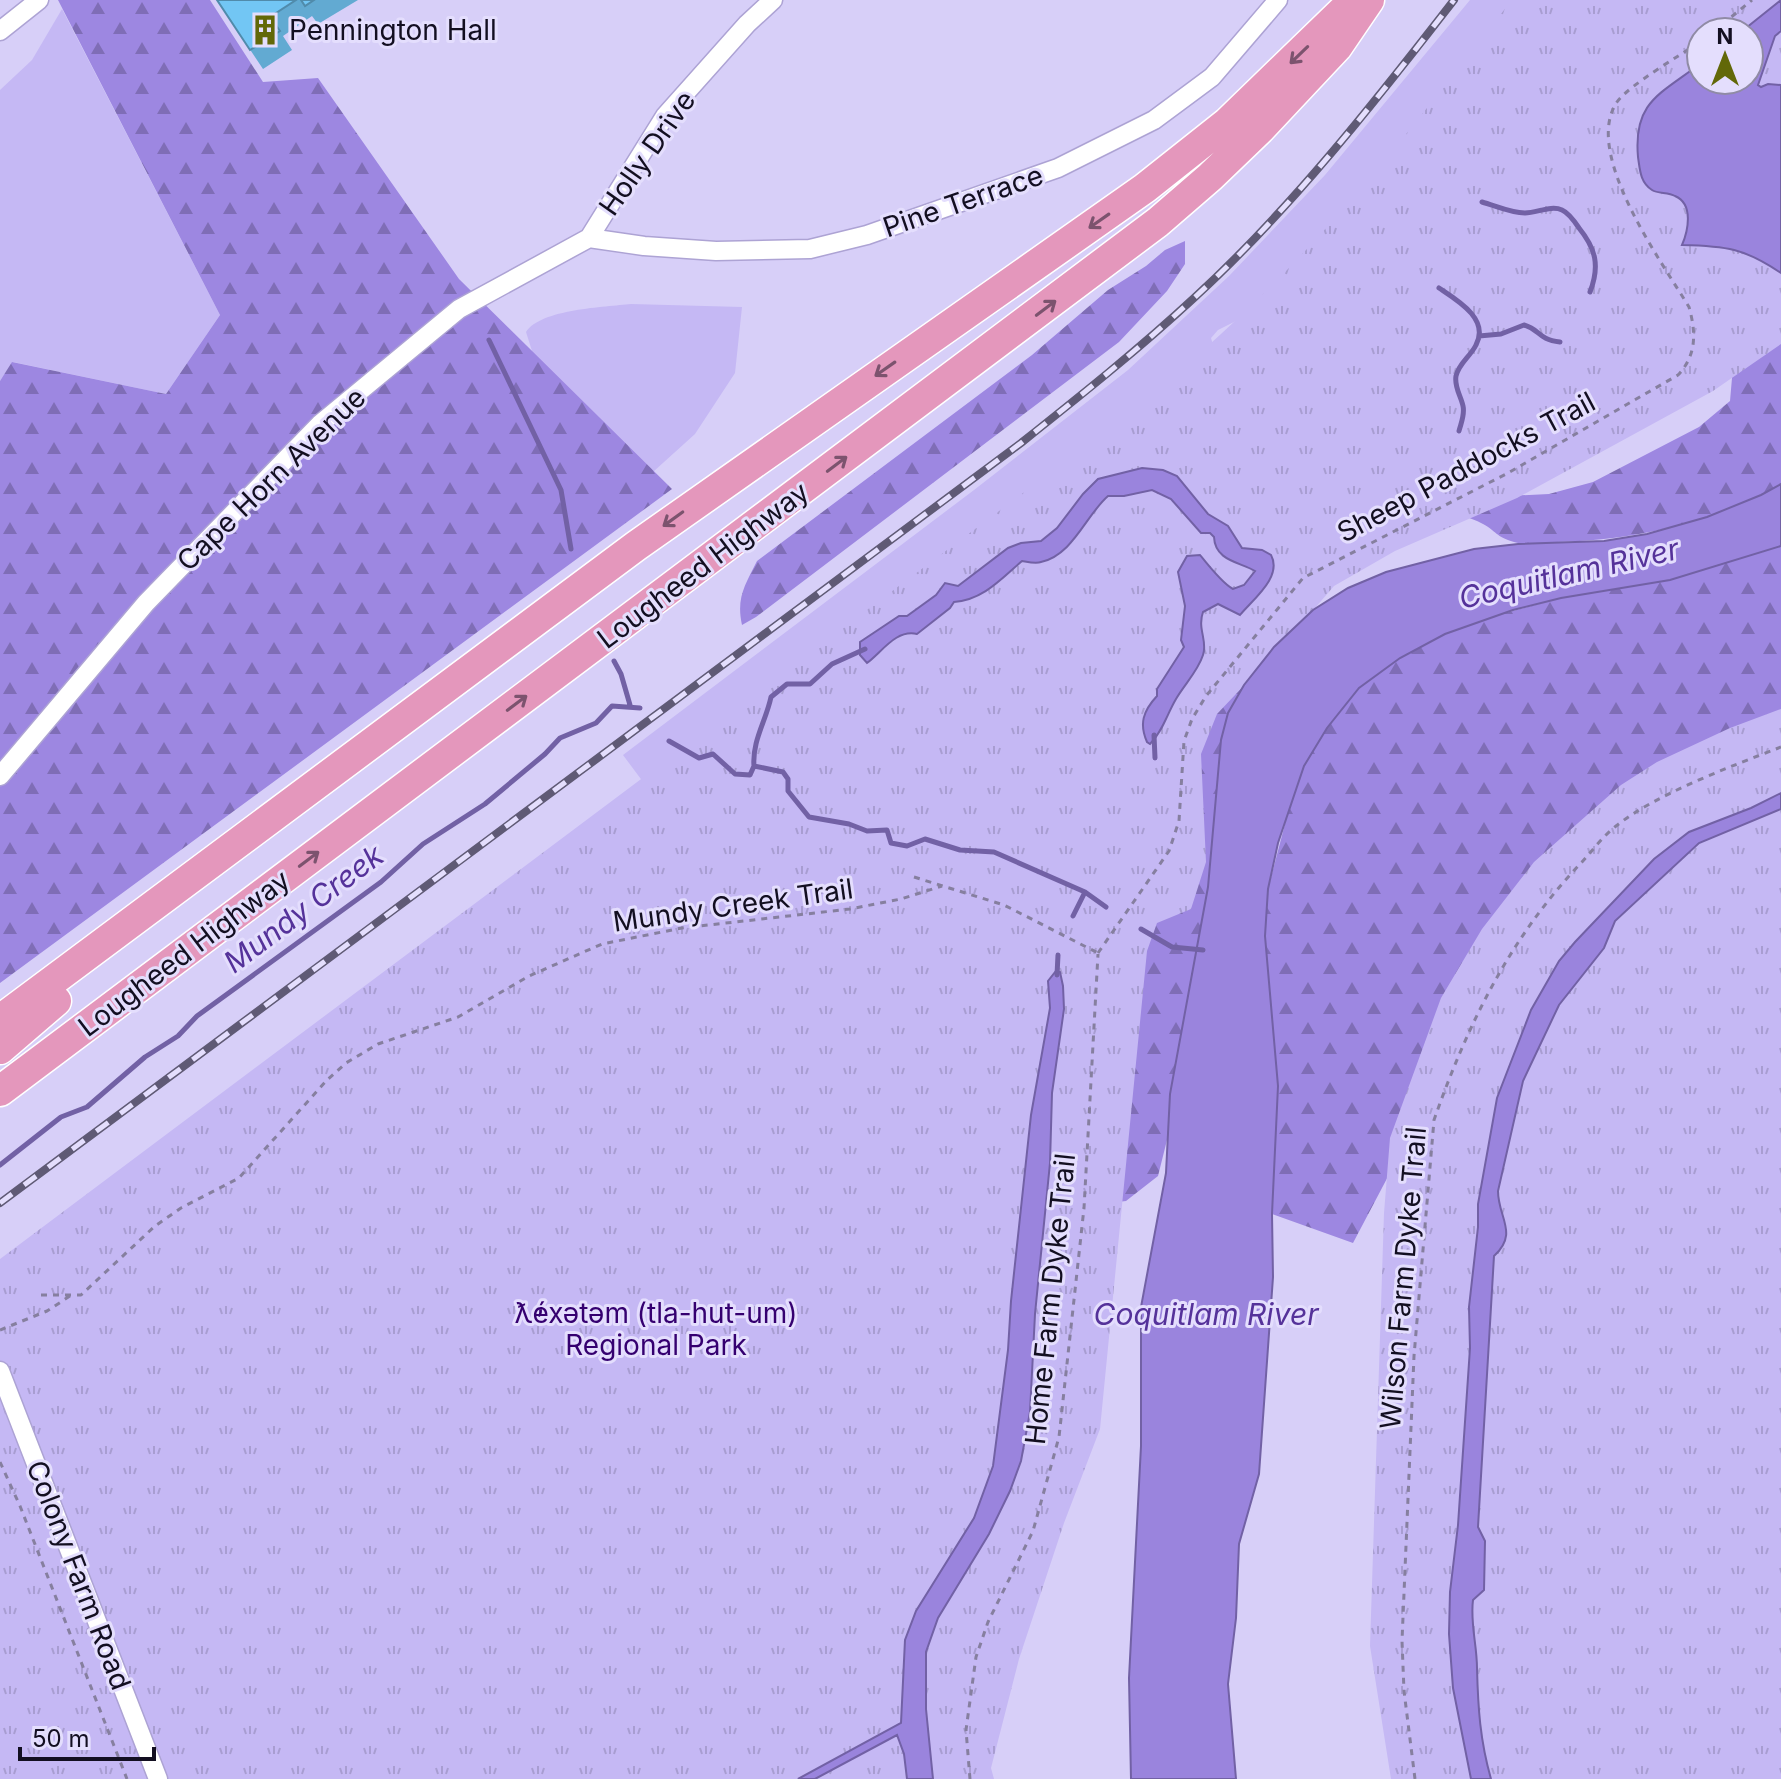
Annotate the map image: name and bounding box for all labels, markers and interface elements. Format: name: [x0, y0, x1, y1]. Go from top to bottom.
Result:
building icon: Pennington Hall: [248, 13, 282, 47]
place label: Pennington Hall: [289, 13, 497, 47]
north arrow: [1685, 16, 1765, 96]
text: N: [1717, 23, 1733, 49]
one-way arrow: [1289, 46, 1309, 65]
street label: Holly Drive: [592, 84, 702, 222]
street label: Pine Terrace: [878, 158, 1048, 244]
one-way arrow: [1088, 213, 1110, 229]
one-way arrow: [1034, 300, 1056, 317]
one-way arrow: [875, 361, 897, 377]
street label: Cape Horn Avenue: [170, 380, 372, 578]
street label: Sheep Paddocks Trail: [1331, 385, 1601, 549]
one-way arrow: [826, 456, 848, 472]
street label: Lougheed Highway: [591, 474, 815, 656]
one-way arrow: [662, 511, 684, 527]
water label: Coquitlam River: [1455, 530, 1683, 616]
one-way arrow: [506, 695, 527, 712]
water label: Mundy Creek: [217, 836, 391, 980]
one-way arrow: [298, 851, 319, 868]
street label: Lougheed Highway: [72, 862, 296, 1044]
street label: Mundy Creek Trail: [611, 871, 855, 939]
street label: Wilson Farm Dyke Trail: [1373, 1125, 1433, 1431]
street label: Home Farm Dyke Trail: [1018, 1152, 1082, 1446]
park label: ƛ̓éxətəm (tla-hut-um) Regional Park: [515, 1296, 797, 1362]
water label: Coquitlam River: [1094, 1296, 1319, 1332]
street label: Colony Farm Road: [20, 1455, 138, 1695]
scale bar: [20, 1711, 154, 1761]
text: 50 m: [32, 1724, 90, 1753]

